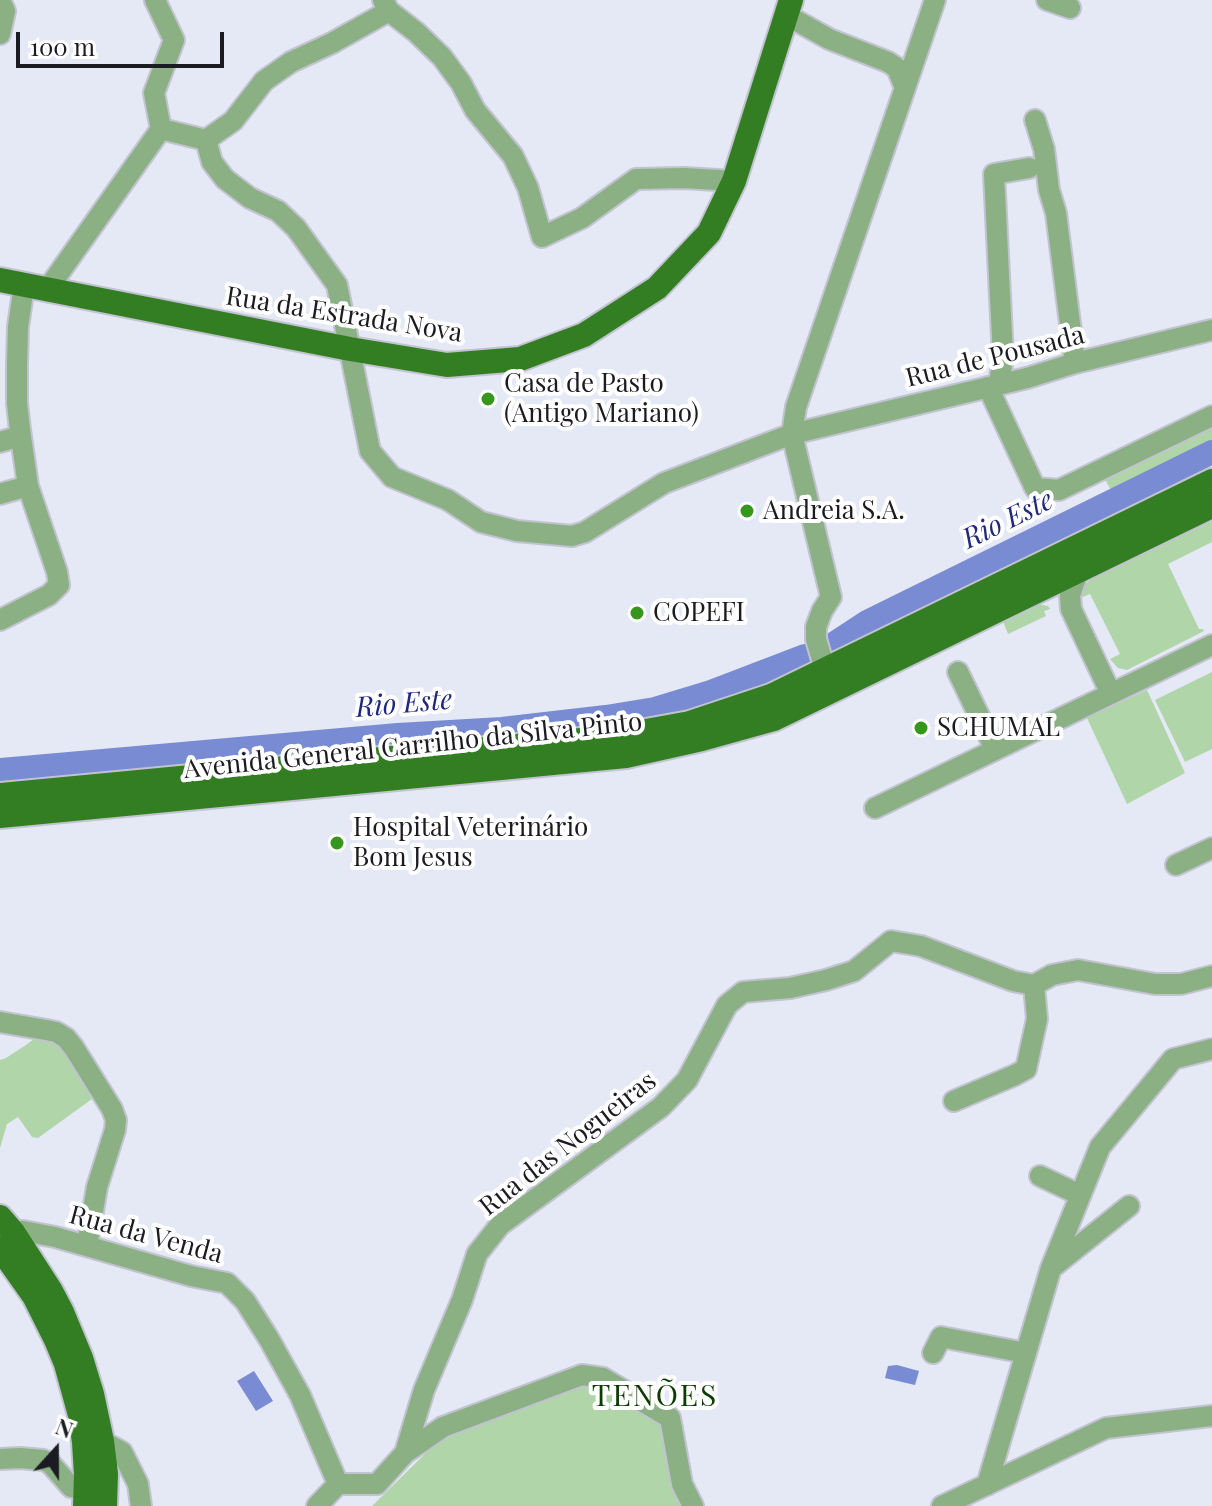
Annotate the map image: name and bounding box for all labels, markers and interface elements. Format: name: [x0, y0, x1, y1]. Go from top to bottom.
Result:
scale bar: [20, 16, 228, 66]
text: 100 m: [30, 30, 95, 62]
street label: Rua da Estrada Nova: [223, 281, 465, 349]
street label: Rua de Pousada: [902, 320, 1088, 394]
place label: Casa de Pasto (Antigo Mariano): [504, 368, 699, 430]
marker: Casa de Pasto (Antigo Mariano): [479, 390, 497, 408]
water label: Rio Este: [957, 484, 1059, 556]
place label: Andreia S.A.: [763, 495, 905, 527]
marker: Andreia S.A.: [738, 502, 756, 520]
place label: COPEFI: [653, 597, 745, 629]
marker: COPEFI: [628, 604, 646, 622]
water label: Rio Este: [354, 683, 454, 725]
street label: Avenida General Carrilho da Silva Pinto: [182, 706, 644, 786]
place label: SCHUMAL: [937, 712, 1060, 744]
marker: SCHUMAL: [912, 719, 930, 737]
place label: Hospital Veterinário Bom Jesus: [353, 812, 588, 874]
marker: Hospital Veterinário Bom Jesus: [328, 834, 346, 852]
street label: Rua das Nogueiras: [474, 1065, 662, 1223]
street label: Rua da Venda: [66, 1200, 226, 1270]
district label: TENÕES: [592, 1379, 718, 1415]
north arrow: [16, 1410, 96, 1490]
text: N: [52, 1411, 77, 1444]

